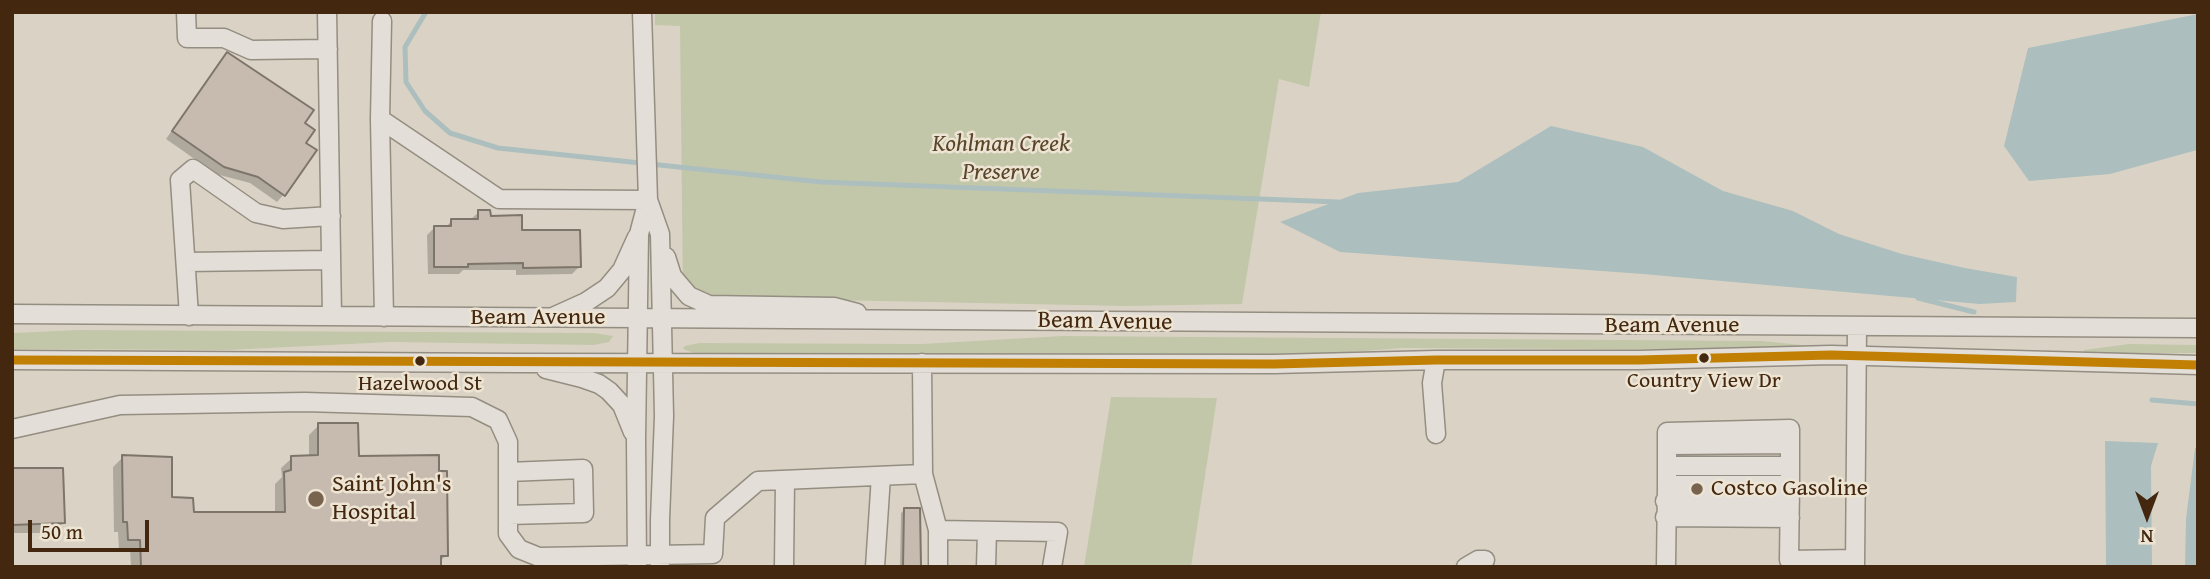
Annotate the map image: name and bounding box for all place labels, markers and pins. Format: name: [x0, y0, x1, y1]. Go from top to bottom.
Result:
marker: Country View Dr: [1697, 351, 1711, 365]
marker: Hazelwood St: [413, 354, 427, 368]
place label: Country View Dr: [1627, 368, 1781, 394]
place label: Hazelwood St: [358, 371, 482, 397]
place label: Saint John's Hospital: [332, 471, 451, 527]
place label: Costco Gasoline: [1711, 475, 1868, 503]
marker: Costco Gasoline: [1689, 481, 1705, 497]
marker: Saint John's Hospital: [306, 489, 326, 509]

